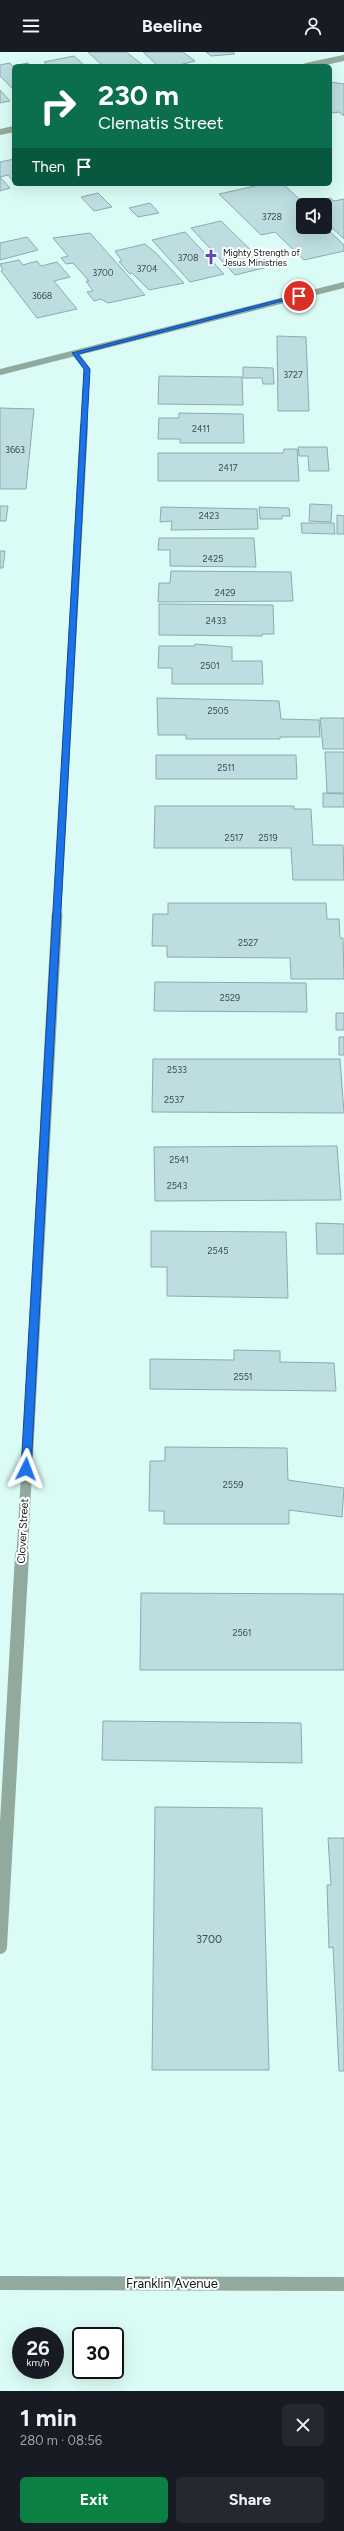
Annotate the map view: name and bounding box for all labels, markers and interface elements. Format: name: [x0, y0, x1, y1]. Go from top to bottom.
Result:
icon: menu: [20, 15, 42, 37]
text: Beeline: [142, 15, 202, 37]
icon: person: [302, 15, 324, 37]
text: 230 m: [98, 78, 179, 112]
icon: right: [32, 80, 84, 132]
text: Clematis Street: [98, 112, 223, 134]
icon: arrive: [73, 156, 95, 178]
text: Then: [32, 158, 65, 176]
map controls: [296, 198, 332, 234]
button: sound: [296, 198, 332, 234]
house number: 3728: [262, 211, 283, 222]
place label: Mighty Strength of Jesus Ministries: [223, 247, 300, 268]
church icon: Mighty Strength of Jesus Ministries: [202, 248, 220, 266]
house number: 3708: [177, 252, 199, 263]
house number: 3704: [136, 263, 158, 274]
house number: 3700: [92, 267, 114, 278]
pin: [282, 279, 316, 313]
icon: arrive: [288, 285, 310, 307]
house number: 3668: [32, 290, 53, 301]
house number: 3727: [283, 369, 303, 380]
house number: 2411: [192, 423, 210, 434]
house number: 3663: [5, 444, 25, 455]
house number: 2417: [218, 462, 238, 473]
house number: 2423: [199, 510, 219, 521]
house number: 2425: [203, 553, 223, 564]
house number: 2429: [215, 587, 235, 598]
house number: 2433: [206, 615, 226, 626]
house number: 2501: [200, 660, 220, 671]
house number: 2505: [207, 705, 229, 716]
house number: 2511: [217, 762, 235, 773]
house number: 2517: [225, 832, 244, 843]
house number: 2519: [258, 832, 278, 843]
house number: 2527: [238, 937, 258, 948]
house number: 2529: [220, 992, 240, 1003]
house number: 2533: [167, 1064, 187, 1075]
house number: 2537: [164, 1094, 184, 1105]
house number: 2541: [169, 1154, 189, 1165]
house number: 2543: [167, 1180, 187, 1191]
house number: 2545: [208, 1245, 228, 1256]
house number: 2551: [233, 1371, 253, 1382]
position arrow: [5, 1448, 47, 1490]
house number: 2559: [223, 1479, 243, 1490]
street label: Clover Street: [15, 1498, 31, 1564]
house number: 2561: [232, 1627, 252, 1638]
house number: 3700: [196, 1933, 222, 1946]
street label: Franklin Avenue: [126, 2276, 218, 2291]
speed limit sign: 30: [72, 2327, 124, 2379]
text: 26: [26, 2336, 50, 2360]
text: km/h: [27, 2356, 49, 2369]
text: 1 min: [20, 2403, 77, 2432]
button: close: [282, 2404, 324, 2446]
text: 280 m · 08:56: [20, 2433, 102, 2448]
button: Exit: [20, 2477, 168, 2523]
button: Share: [176, 2477, 324, 2523]

